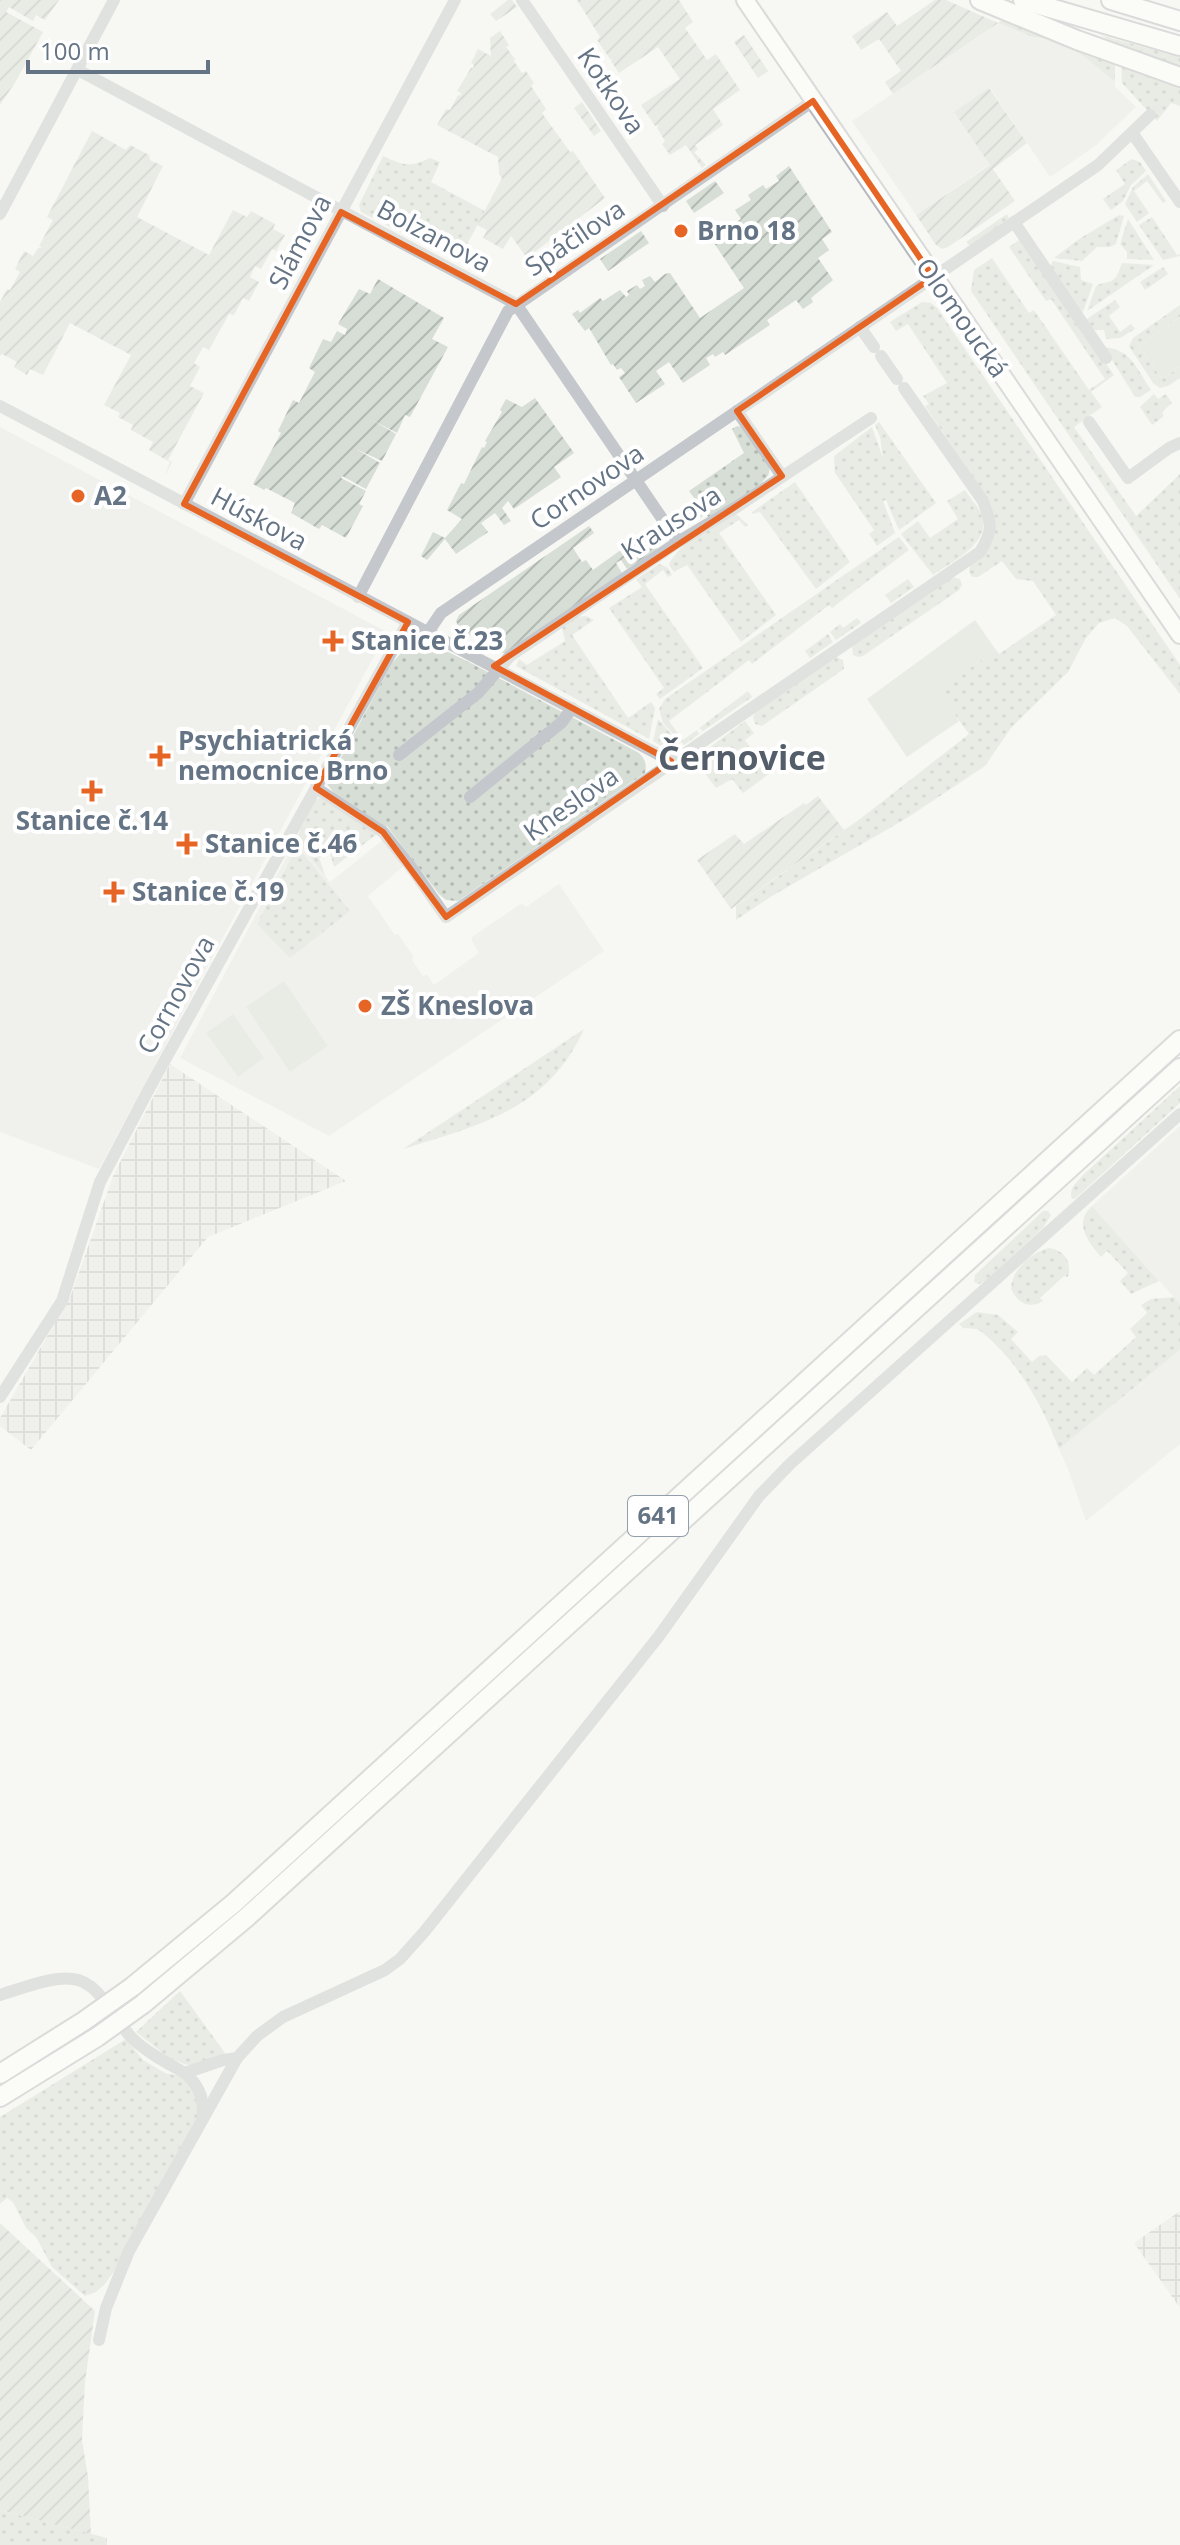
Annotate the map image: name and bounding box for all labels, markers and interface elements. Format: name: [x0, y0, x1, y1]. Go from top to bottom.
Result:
scale bar: [28, 24, 208, 74]
text: 100 m: [40, 34, 110, 67]
street label: Kotkova: [570, 40, 654, 141]
street label: Slámova: [259, 188, 339, 295]
street label: Bolzanova: [371, 190, 498, 280]
street label: Spáčilova: [517, 191, 631, 284]
place label: Brno 18: [697, 212, 796, 248]
marker: Brno 18: [672, 222, 690, 240]
street label: Olomoucká: [908, 250, 1017, 385]
street label: Cornovova: [522, 435, 651, 538]
street label: Krausova: [614, 476, 727, 568]
place label: A2: [94, 477, 127, 513]
street label: Húskova: [205, 478, 314, 558]
marker: A2: [69, 487, 87, 505]
place label: Stanice č.23: [351, 622, 503, 658]
marker: Stanice č.23: [322, 630, 344, 652]
place label: Psychiatrická nemocnice Brno: [178, 722, 388, 788]
district label: Černovice: [658, 734, 826, 780]
marker: Psychiatrická nemocnice Brno: [149, 745, 171, 767]
street label: Kneslova: [516, 757, 625, 849]
marker: Stanice č.14: [81, 780, 103, 802]
place label: Stanice č.14: [16, 802, 168, 838]
place label: Stanice č.46: [205, 825, 357, 861]
marker: Stanice č.46: [176, 833, 198, 855]
place label: Stanice č.19: [132, 873, 284, 909]
marker: Stanice č.19: [103, 881, 125, 903]
street label: Cornovova: [128, 929, 222, 1060]
place label: ZŠ Kneslova: [381, 987, 534, 1023]
marker: ZŠ Kneslova: [356, 997, 374, 1015]
road number: 641: [628, 1496, 688, 1536]

